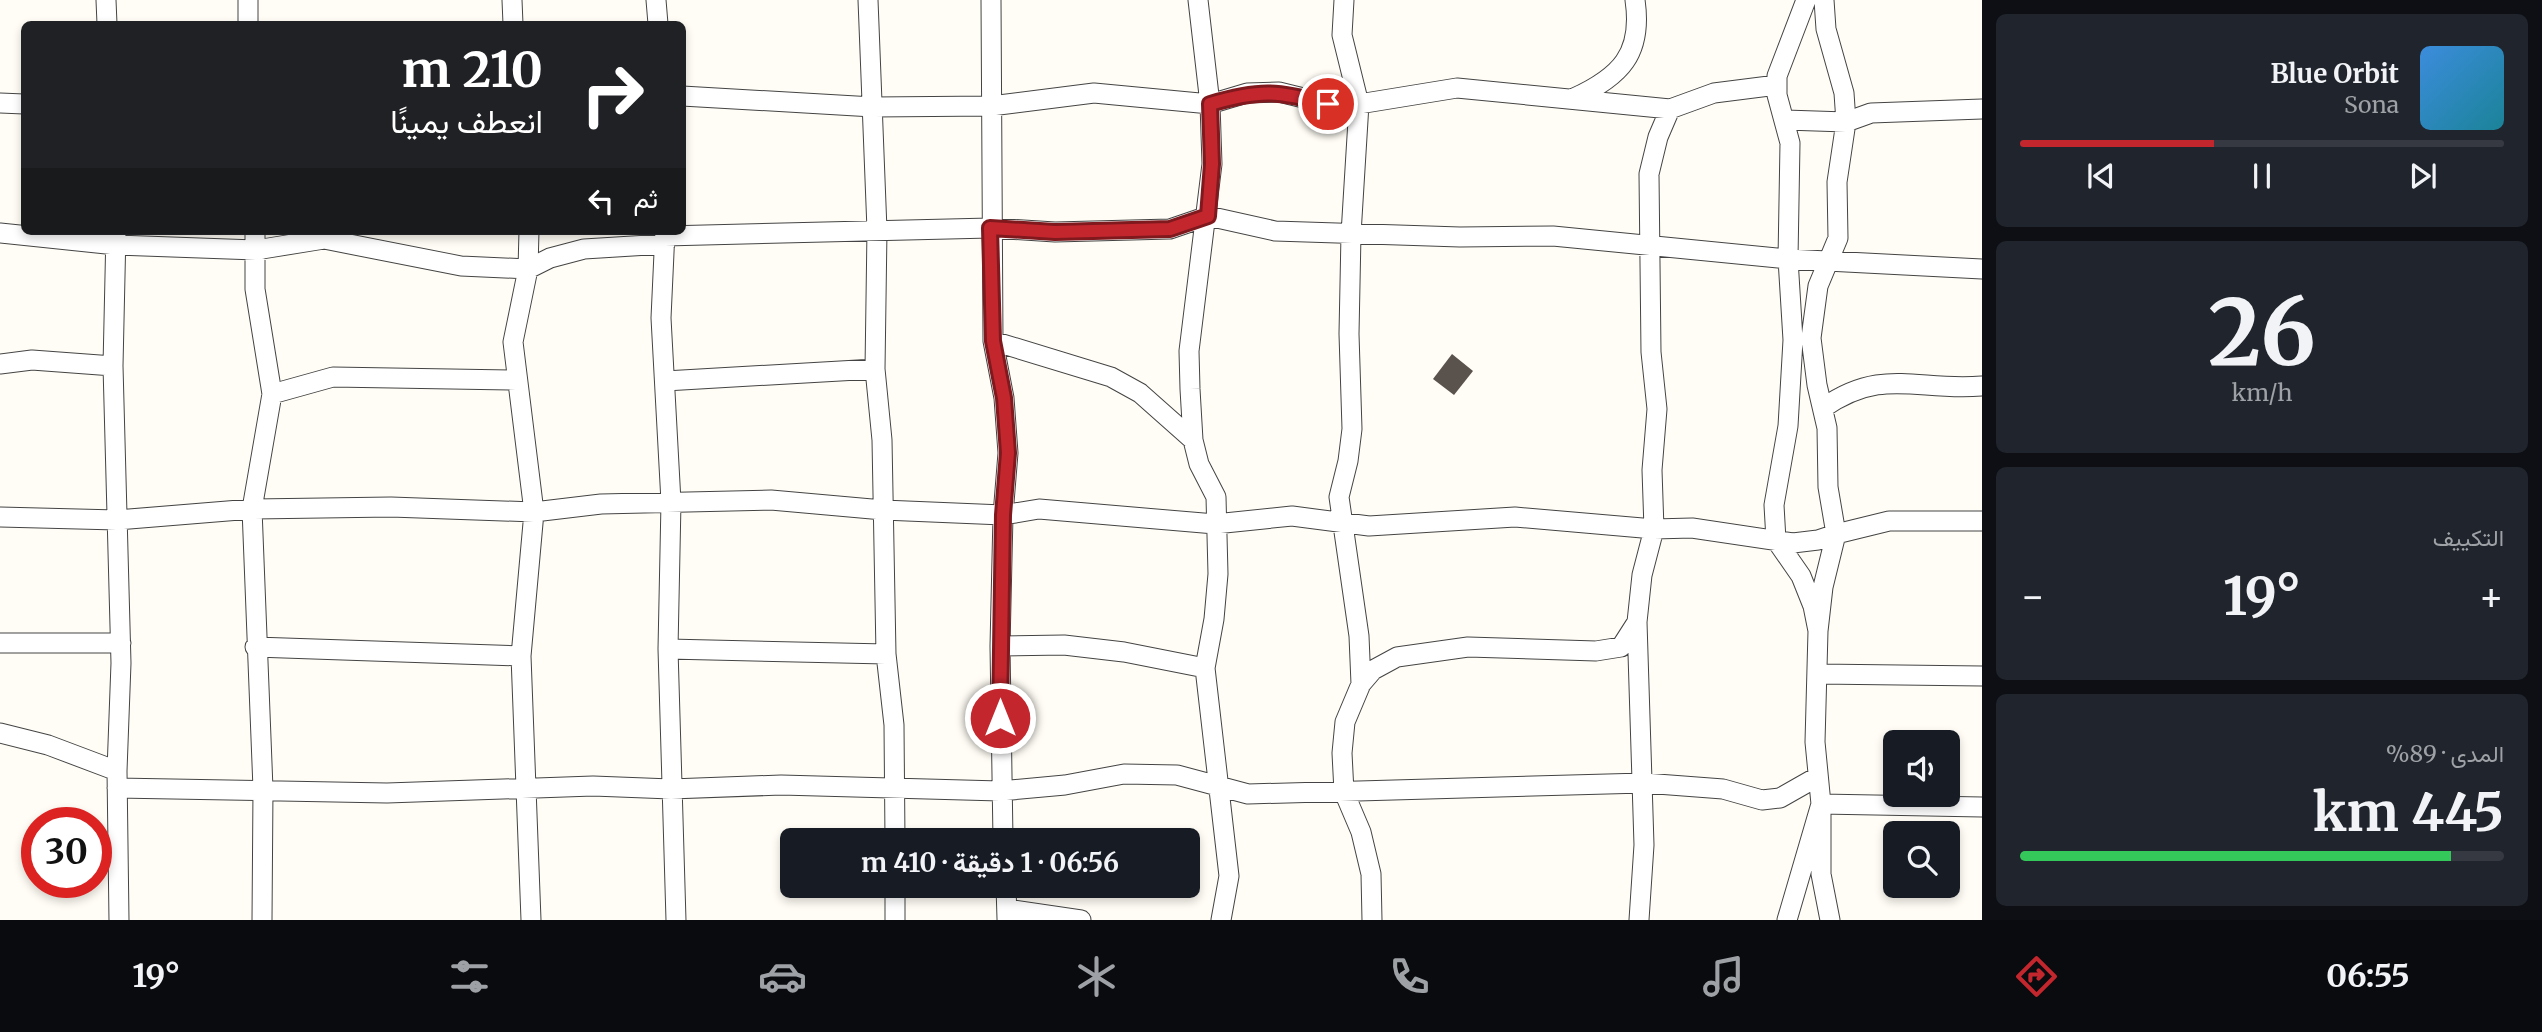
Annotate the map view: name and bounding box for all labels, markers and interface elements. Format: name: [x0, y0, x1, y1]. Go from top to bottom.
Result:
text: 210 m: [402, 39, 543, 100]
icon: right: [567, 49, 658, 140]
text: Blue Orbit: [2270, 57, 2399, 90]
pin: [1298, 74, 1358, 134]
icon: arrive: [1309, 85, 1347, 123]
text: Sona: [2344, 90, 2399, 119]
text: انعطف يمينًا: [390, 102, 543, 142]
icon: previous: [2082, 157, 2120, 195]
icon: pause: [2243, 157, 2281, 195]
icon: next: [2404, 157, 2442, 195]
icon: left: [582, 182, 620, 220]
text: ثم: [634, 182, 658, 215]
text: 26: [2208, 275, 2316, 390]
text: km/h: [2232, 378, 2292, 407]
text: التكييف: [2433, 523, 2504, 552]
text: 19°: [2223, 564, 2301, 629]
text: −: [2020, 573, 2045, 620]
text: +: [2479, 573, 2504, 620]
position arrow: [963, 681, 1037, 755]
map controls: [1883, 730, 1960, 898]
button: sound: [1883, 730, 1960, 807]
text: المدى · 89%: [2386, 739, 2504, 768]
text: 445 km: [2313, 780, 2504, 845]
speed limit sign: 30: [21, 807, 112, 898]
button: search: [1883, 821, 1960, 898]
text: 06:56 · 1 دقيقة · 410 m: [861, 846, 1119, 879]
icon: filters: [445, 952, 494, 1001]
icon: car: [758, 952, 807, 1001]
icon: climate: [1072, 952, 1121, 1001]
icon: phone: [1385, 952, 1434, 1001]
icon: music: [1699, 952, 1748, 1001]
icon: directions: [2012, 952, 2061, 1001]
text: 19°: [132, 956, 180, 996]
text: 06:55: [2326, 956, 2410, 996]

